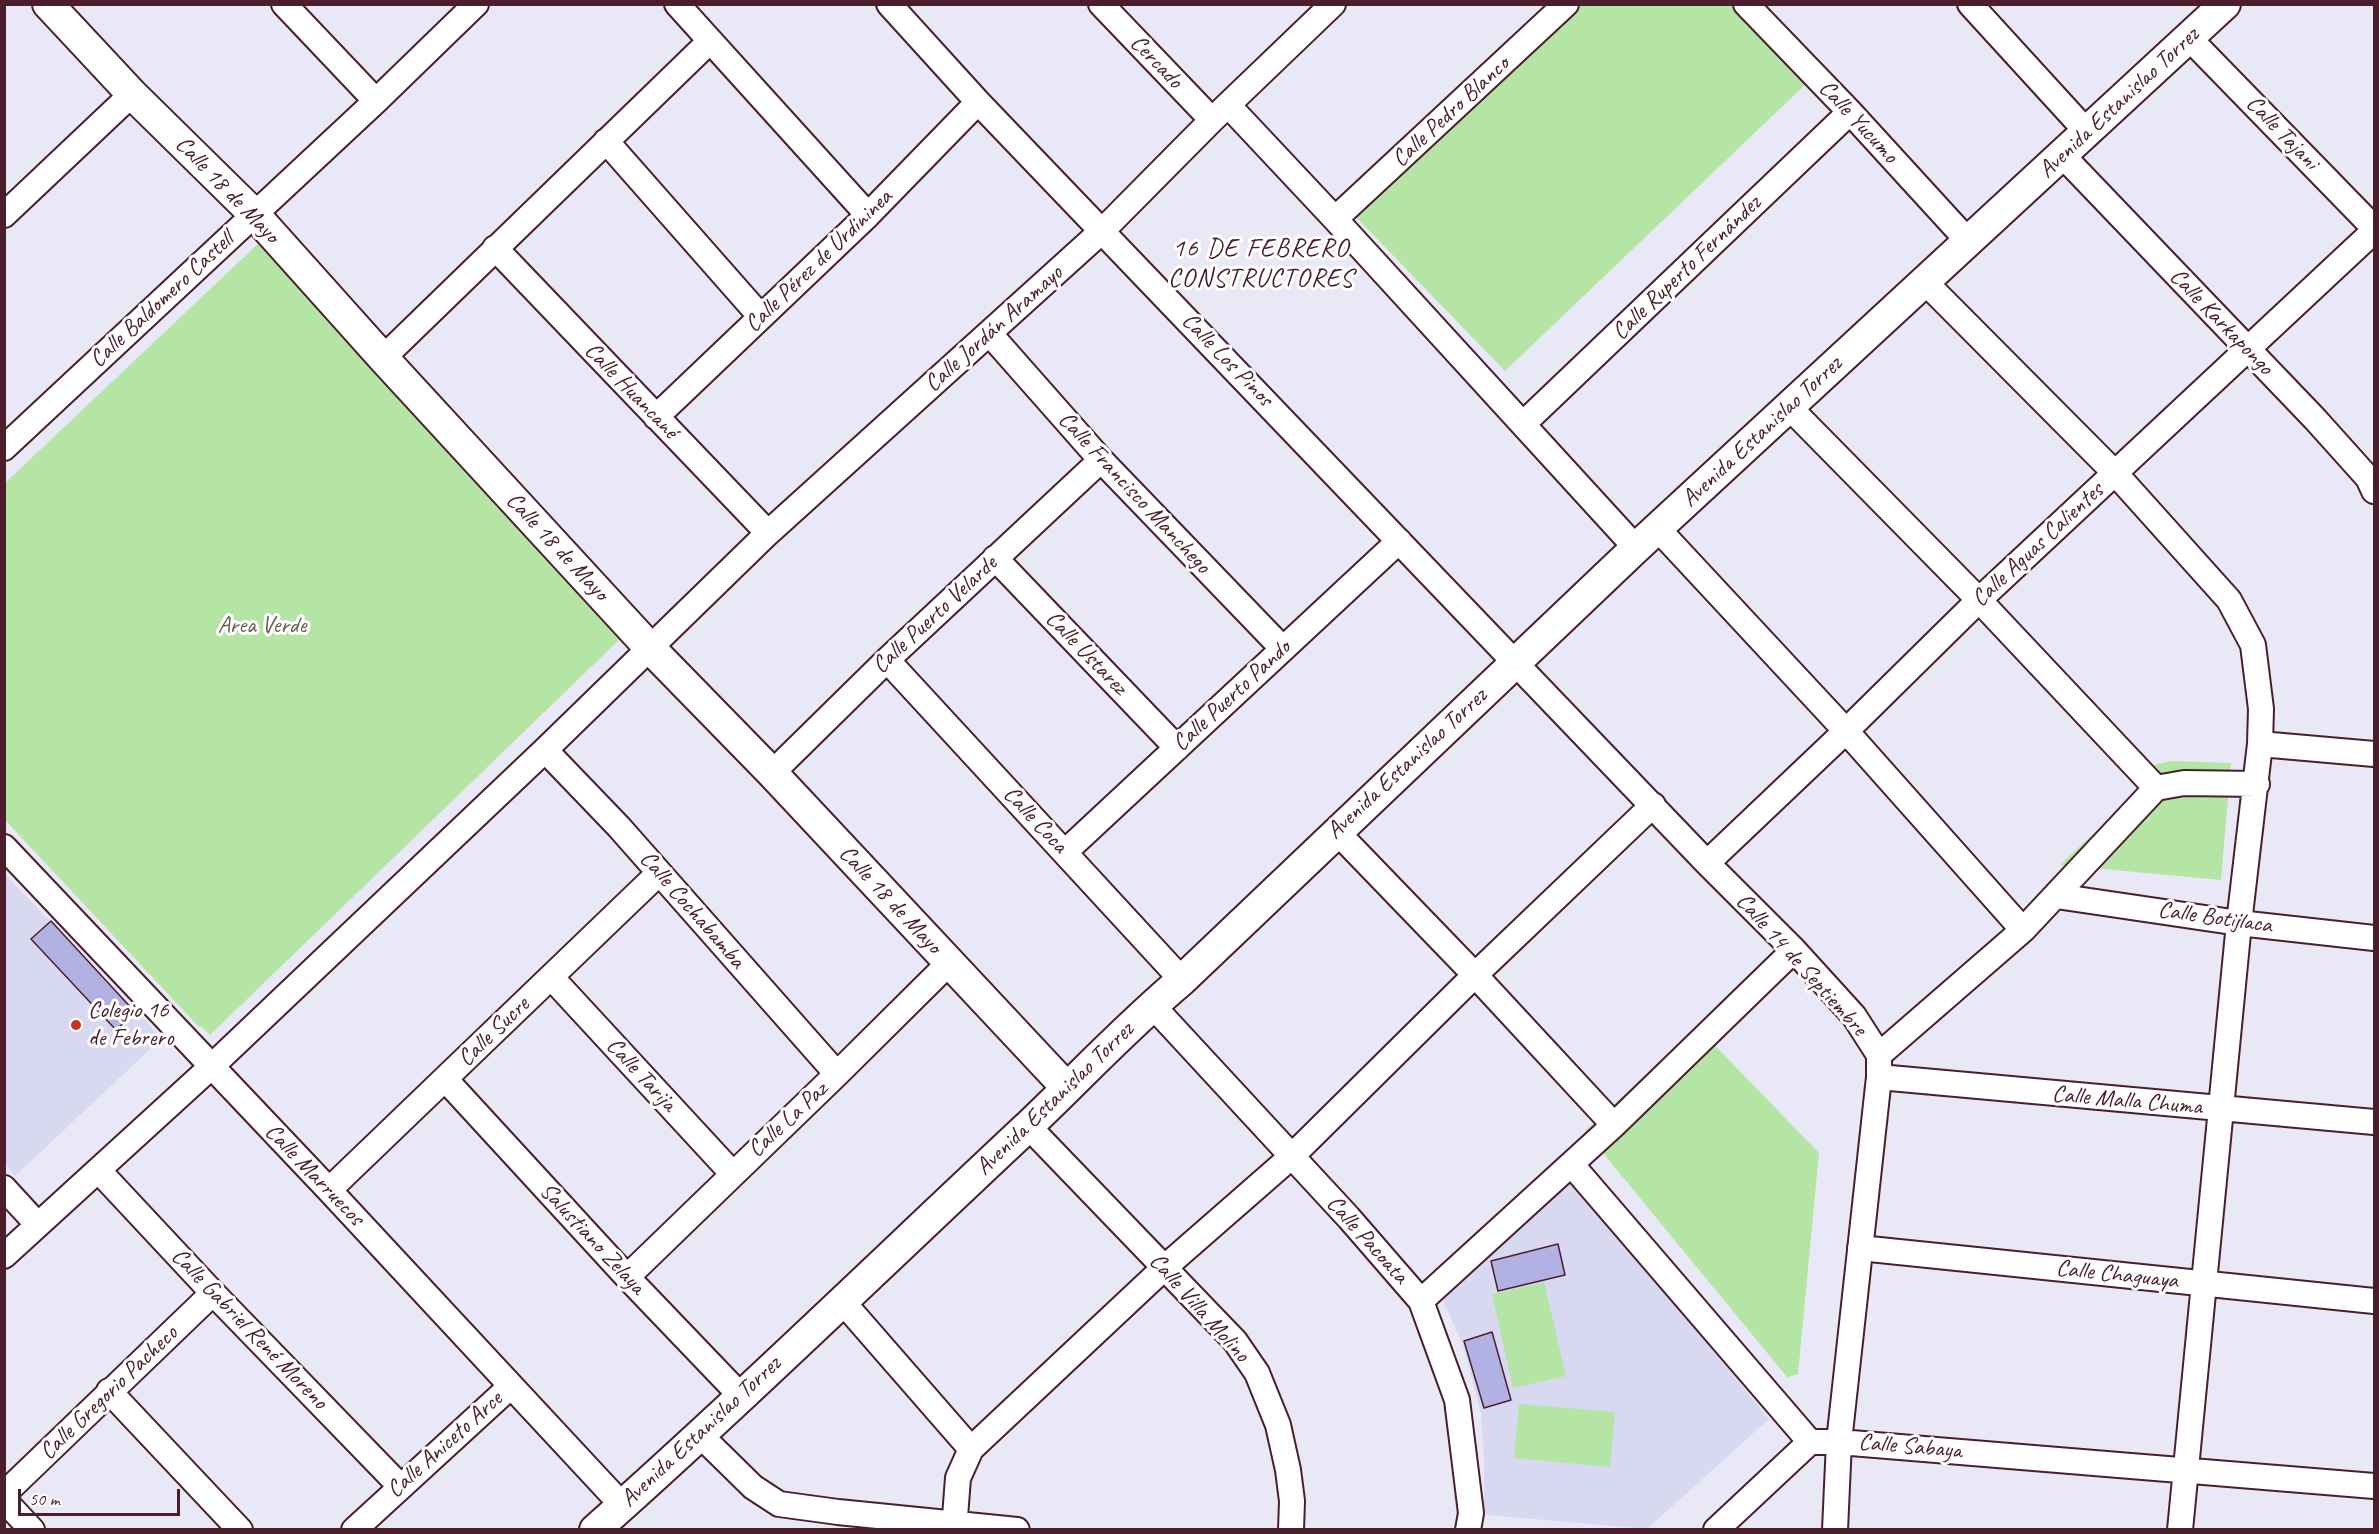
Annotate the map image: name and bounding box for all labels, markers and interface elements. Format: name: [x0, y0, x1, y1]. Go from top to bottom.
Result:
street label: Avenida Estanislao Torrez: [2033, 21, 2205, 185]
street label: Cercado: [1124, 29, 1188, 95]
street label: Calle Pedro Blanco: [1386, 50, 1516, 174]
street label: Calle Yucumo: [1812, 74, 1904, 170]
street label: Calle Tajani: [2239, 90, 2325, 176]
street label: Calle 18 de Mayo: [169, 130, 285, 250]
street label: Calle Pérez de Urdininea: [739, 183, 899, 339]
street label: Calle Ruperto Fernández: [1606, 190, 1768, 346]
street label: Calle Baldomero Castell: [84, 226, 240, 374]
district label: 16 DE FEBRERO CONSTRUCTORES: [1168, 233, 1354, 294]
street label: Calle Jordán Aramayo: [919, 259, 1069, 399]
street label: Calle Karkapongo: [2163, 263, 2279, 381]
street label: Calle Los Pinos: [1175, 307, 1279, 413]
street label: Calle Huancané: [578, 337, 684, 445]
street label: Avenida Estanislao Torrez: [1676, 350, 1848, 514]
street label: Calle Francisco Manchego: [1052, 406, 1216, 580]
street label: Calle Aguas Calientes: [1966, 477, 2110, 613]
street label: Calle 18 de Mayo: [499, 487, 615, 607]
street label: Calle Puerto Velarde: [867, 550, 1003, 680]
street label: Calle Ustarez: [1039, 605, 1133, 701]
park label: Area Verde: [218, 612, 306, 640]
street label: Calle Puerto Pando: [1167, 634, 1297, 758]
street label: Avenida Estanislao Torrez: [1321, 682, 1493, 846]
street label: Calle Coca: [997, 780, 1073, 860]
street label: Calle 18 de Mayo: [832, 840, 948, 960]
street label: Calle Cochabamba: [633, 845, 751, 975]
street label: Calle 14 de Septiembre: [1729, 888, 1873, 1042]
street label: Calle Botijlaca: [2156, 896, 2274, 940]
street label: Calle Sucre: [452, 991, 536, 1073]
place label: Colegio 16 de Febrero: [88, 997, 173, 1053]
street label: Avenida Estanislao Torrez: [970, 1016, 1140, 1182]
marker: Colegio 16 de Febrero: [69, 1018, 83, 1032]
street label: Calle Tarija: [600, 1032, 682, 1118]
street label: Calle La Paz: [742, 1076, 834, 1164]
street label: Calle Malla Chuma: [2051, 1080, 2203, 1122]
street label: Calle Marruecos: [258, 1118, 370, 1232]
street label: Salustiano Zelaya: [533, 1177, 651, 1301]
street label: Calle Pacoata: [1320, 1190, 1414, 1290]
street label: Calle Gabriel René Moreno: [165, 1242, 333, 1416]
street label: Calle Villa Molino: [1142, 1247, 1256, 1369]
street label: Calle Chaguaya: [2055, 1254, 2179, 1296]
street label: Calle Gregorio Pacheco: [34, 1320, 184, 1466]
street label: Avenida Estanislao Torrez: [615, 1350, 787, 1514]
street label: Calle Aniceto Arce: [381, 1386, 509, 1504]
street label: Calle Sabaya: [1857, 1428, 1963, 1466]
scale bar: [21, 1477, 183, 1515]
text: 50 m: [29, 1488, 60, 1510]

